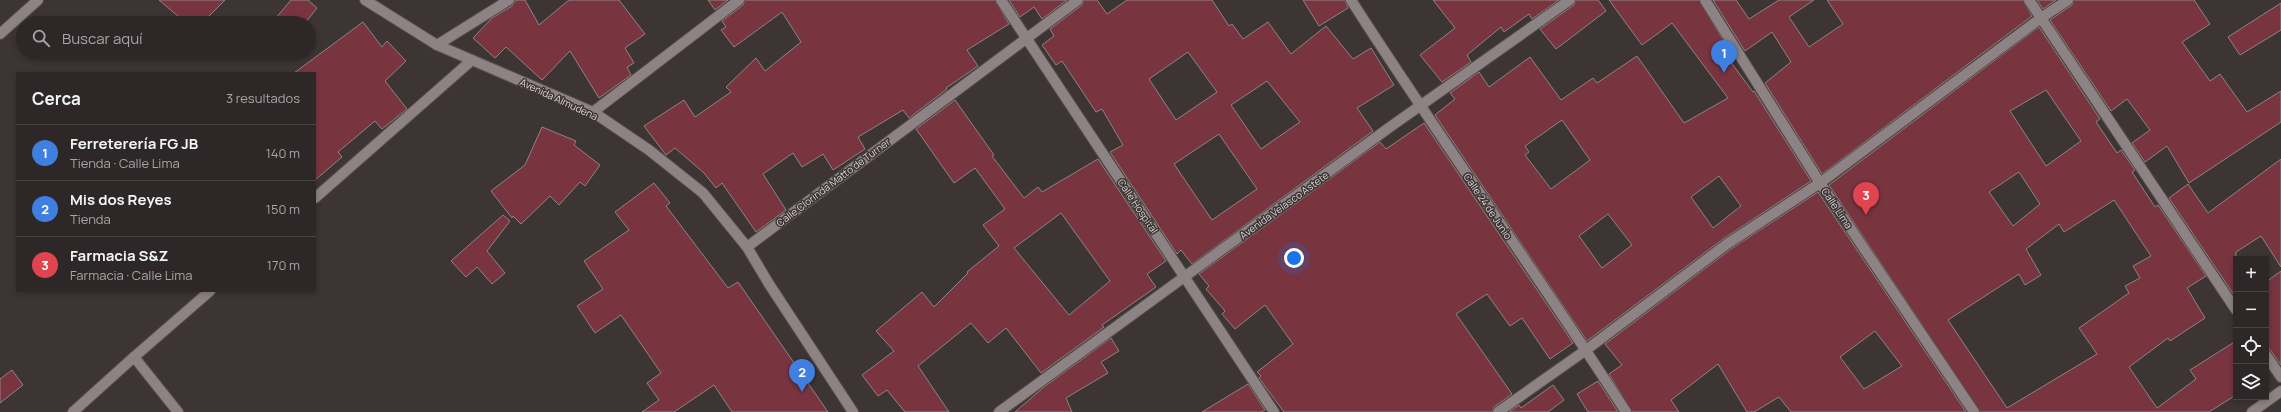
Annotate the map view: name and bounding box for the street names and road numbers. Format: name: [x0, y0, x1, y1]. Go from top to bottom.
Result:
street label: Avenida Almudena: [518, 75, 600, 123]
street label: Calle Clorinda Matto de Turner: [773, 134, 893, 230]
street label: Avenida Velasco Astete: [1237, 168, 1331, 242]
street label: Calle 24 de Junio: [1461, 170, 1515, 242]
street label: Calle Hospital: [1114, 176, 1162, 236]
street label: Calle Lima: [1818, 185, 1856, 231]

